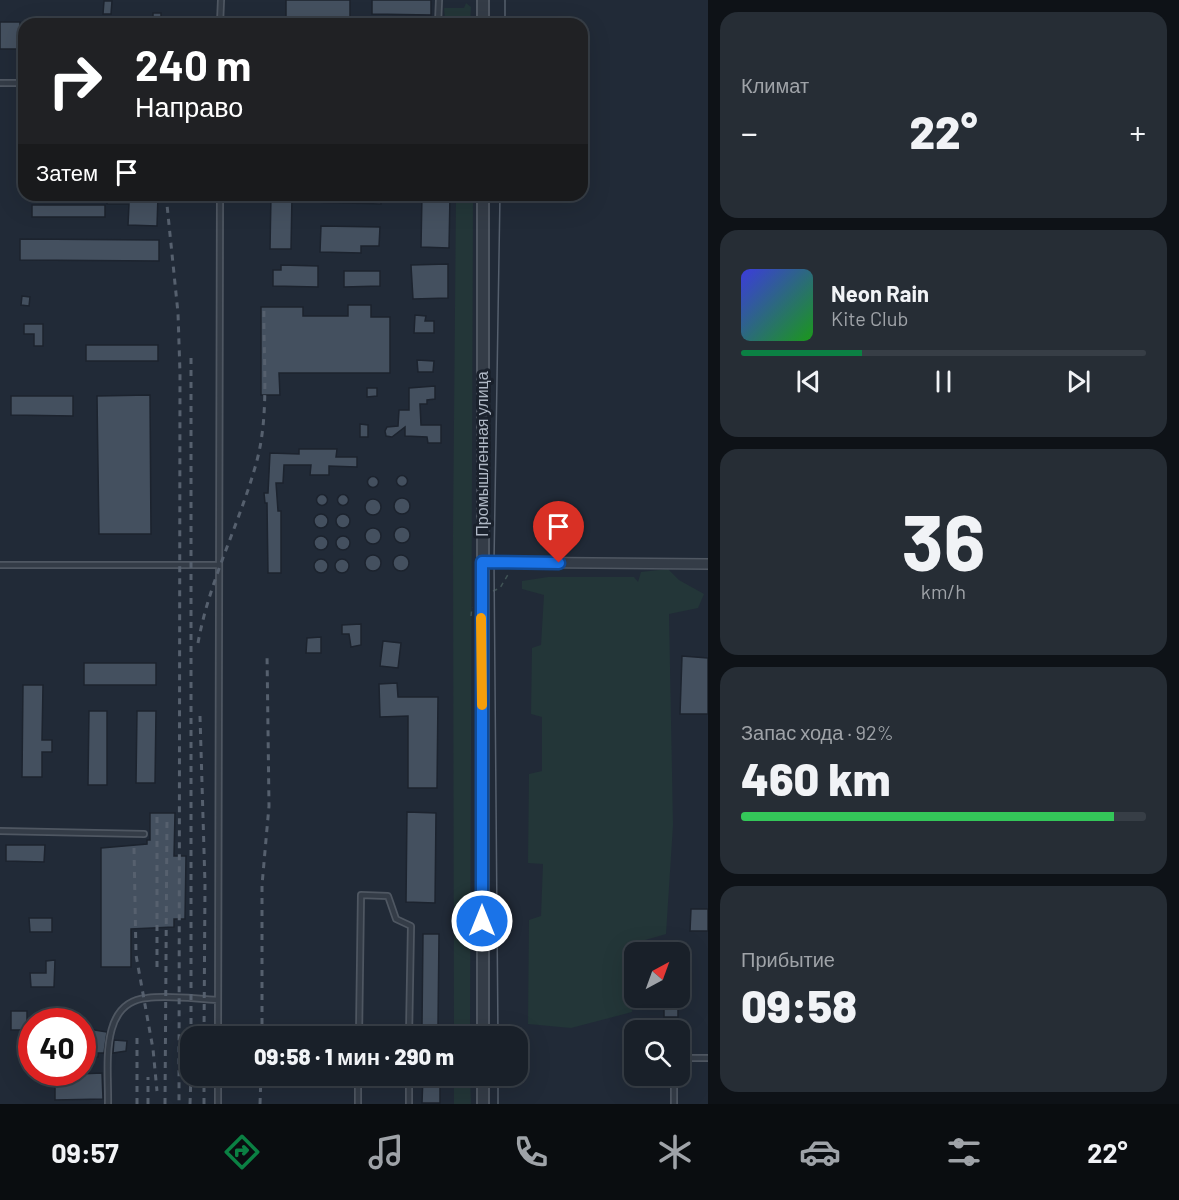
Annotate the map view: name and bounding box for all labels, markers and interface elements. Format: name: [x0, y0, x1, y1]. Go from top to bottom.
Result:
text: 240 m: [135, 39, 251, 89]
icon: right: [36, 42, 114, 120]
text: Климат: [741, 73, 809, 97]
text: Направо: [135, 90, 243, 122]
text: 22°: [910, 104, 977, 158]
text: −: [741, 112, 758, 152]
text: +: [1129, 112, 1146, 152]
icon: arrive: [110, 156, 143, 189]
text: Затем: [36, 159, 98, 185]
text: Neon Rain: [831, 280, 929, 306]
text: Kite Club: [831, 306, 908, 330]
icon: previous: [792, 365, 825, 398]
icon: pause: [927, 365, 960, 398]
icon: next: [1062, 365, 1095, 398]
street label: Промышленная улица: [472, 371, 491, 537]
text: 36: [901, 493, 986, 587]
pin: [533, 501, 584, 563]
icon: arrive: [542, 510, 575, 543]
text: km/h: [921, 579, 966, 603]
text: Запас хода · 92%: [741, 720, 894, 744]
text: 460 km: [741, 751, 891, 805]
position arrow: [450, 889, 514, 953]
north arrow: [624, 942, 690, 1008]
map controls: [624, 942, 690, 1086]
text: Прибытие: [741, 947, 835, 971]
text: 09:58: [741, 978, 857, 1032]
speed limit sign: 40: [18, 1008, 96, 1086]
button: search: [624, 1020, 690, 1086]
text: 09:58 · 1 мин · 290 m: [254, 1043, 454, 1069]
icon: directions: [221, 1131, 263, 1173]
icon: music: [365, 1131, 407, 1173]
icon: phone: [510, 1131, 552, 1173]
icon: climate: [654, 1131, 696, 1173]
icon: car: [799, 1131, 841, 1173]
icon: filters: [943, 1131, 985, 1173]
text: 09:57: [51, 1136, 119, 1168]
text: 22°: [1087, 1136, 1128, 1168]

